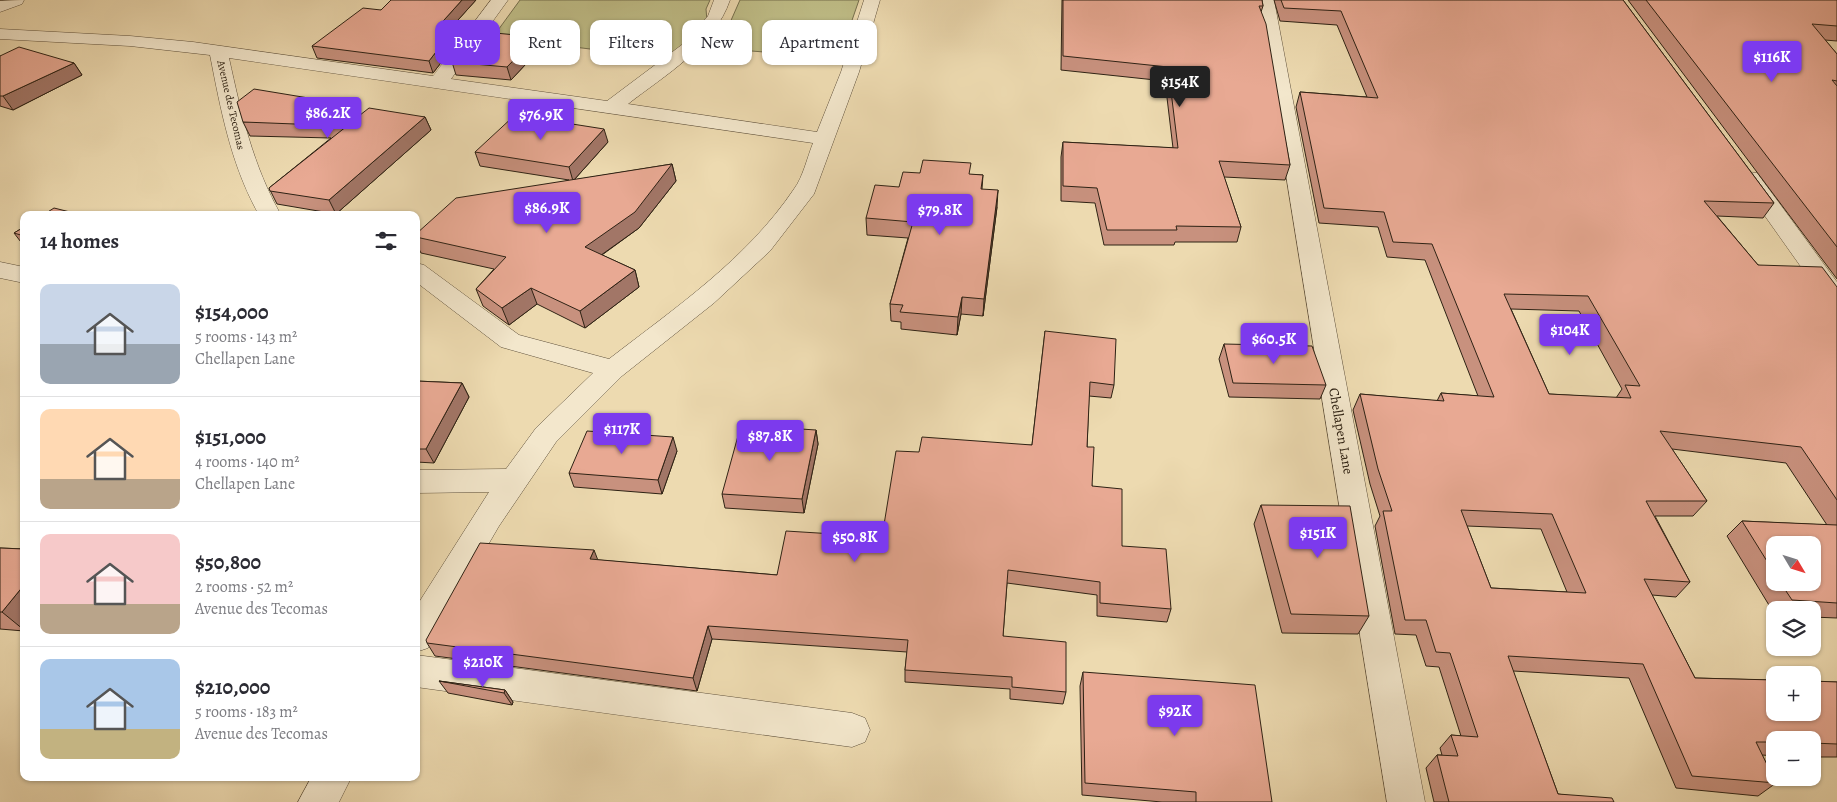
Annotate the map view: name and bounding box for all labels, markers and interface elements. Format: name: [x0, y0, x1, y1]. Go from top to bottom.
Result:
chip: Buy: [435, 20, 500, 65]
chip: Rent: [510, 20, 580, 65]
chip: Filters: [590, 20, 672, 65]
chip: New: [682, 20, 752, 65]
chip: Apartment: [762, 20, 877, 65]
pin: $116K: [1737, 41, 1807, 83]
text: $116K: [1754, 46, 1790, 68]
street label: Avenue des Tecomas: [213, 58, 249, 151]
pin: $154K: [1145, 66, 1215, 108]
text: $154K: [1161, 71, 1199, 93]
pin: $86.2K: [287, 96, 369, 139]
pin: $76.9K: [500, 98, 582, 141]
text: $86.2K: [305, 102, 351, 124]
text: $76.9K: [519, 104, 563, 126]
pin: $86.9K: [506, 192, 588, 234]
pin: $79.8K: [899, 194, 981, 236]
text: $86.9K: [525, 197, 569, 219]
text: $79.8K: [918, 199, 962, 221]
text: 14 homes: [40, 227, 119, 255]
icon: filters: [372, 227, 400, 255]
text: $154,000: [195, 298, 268, 326]
icon: home: [80, 304, 140, 364]
pin: $104K: [1535, 314, 1605, 356]
text: $104K: [1550, 319, 1590, 341]
pin: $60.5K: [1233, 322, 1315, 365]
text: 5 rooms · 143 m²: [195, 326, 297, 348]
text: $60.5K: [1252, 328, 1296, 350]
text: Chellapen Lane: [195, 348, 295, 370]
street label: Chellapen Lane: [1324, 386, 1358, 476]
pin: $117K: [587, 412, 657, 455]
text: $117K: [604, 418, 640, 440]
pin: $87.8K: [729, 420, 811, 462]
text: $151,000: [195, 423, 266, 451]
text: $87.8K: [748, 425, 792, 447]
icon: home: [80, 429, 140, 489]
text: 4 rooms · 140 m²: [195, 451, 300, 473]
text: Chellapen Lane: [195, 473, 295, 495]
pin: $151K: [1283, 516, 1353, 559]
pin: $50.8K: [814, 520, 896, 563]
text: $151K: [1300, 522, 1336, 544]
text: $50.8K: [833, 526, 877, 548]
north arrow: [1766, 536, 1821, 591]
map controls: [1766, 536, 1821, 786]
text: $50,800: [195, 548, 261, 576]
icon: home: [80, 554, 140, 614]
text: 2 rooms · 52 m²: [195, 576, 293, 598]
text: Avenue des Tecomas: [195, 598, 328, 620]
button: layers: [1766, 601, 1821, 656]
pin: $210K: [448, 646, 518, 688]
text: $210K: [463, 651, 503, 673]
button: +: [1766, 666, 1821, 721]
text: $210,000: [195, 673, 270, 701]
icon: home: [80, 679, 140, 739]
pin: $92K: [1145, 694, 1205, 737]
text: $92K: [1158, 700, 1192, 722]
text: 5 rooms · 183 m²: [195, 701, 298, 723]
text: Avenue des Tecomas: [195, 723, 328, 745]
button: −: [1766, 731, 1821, 786]

